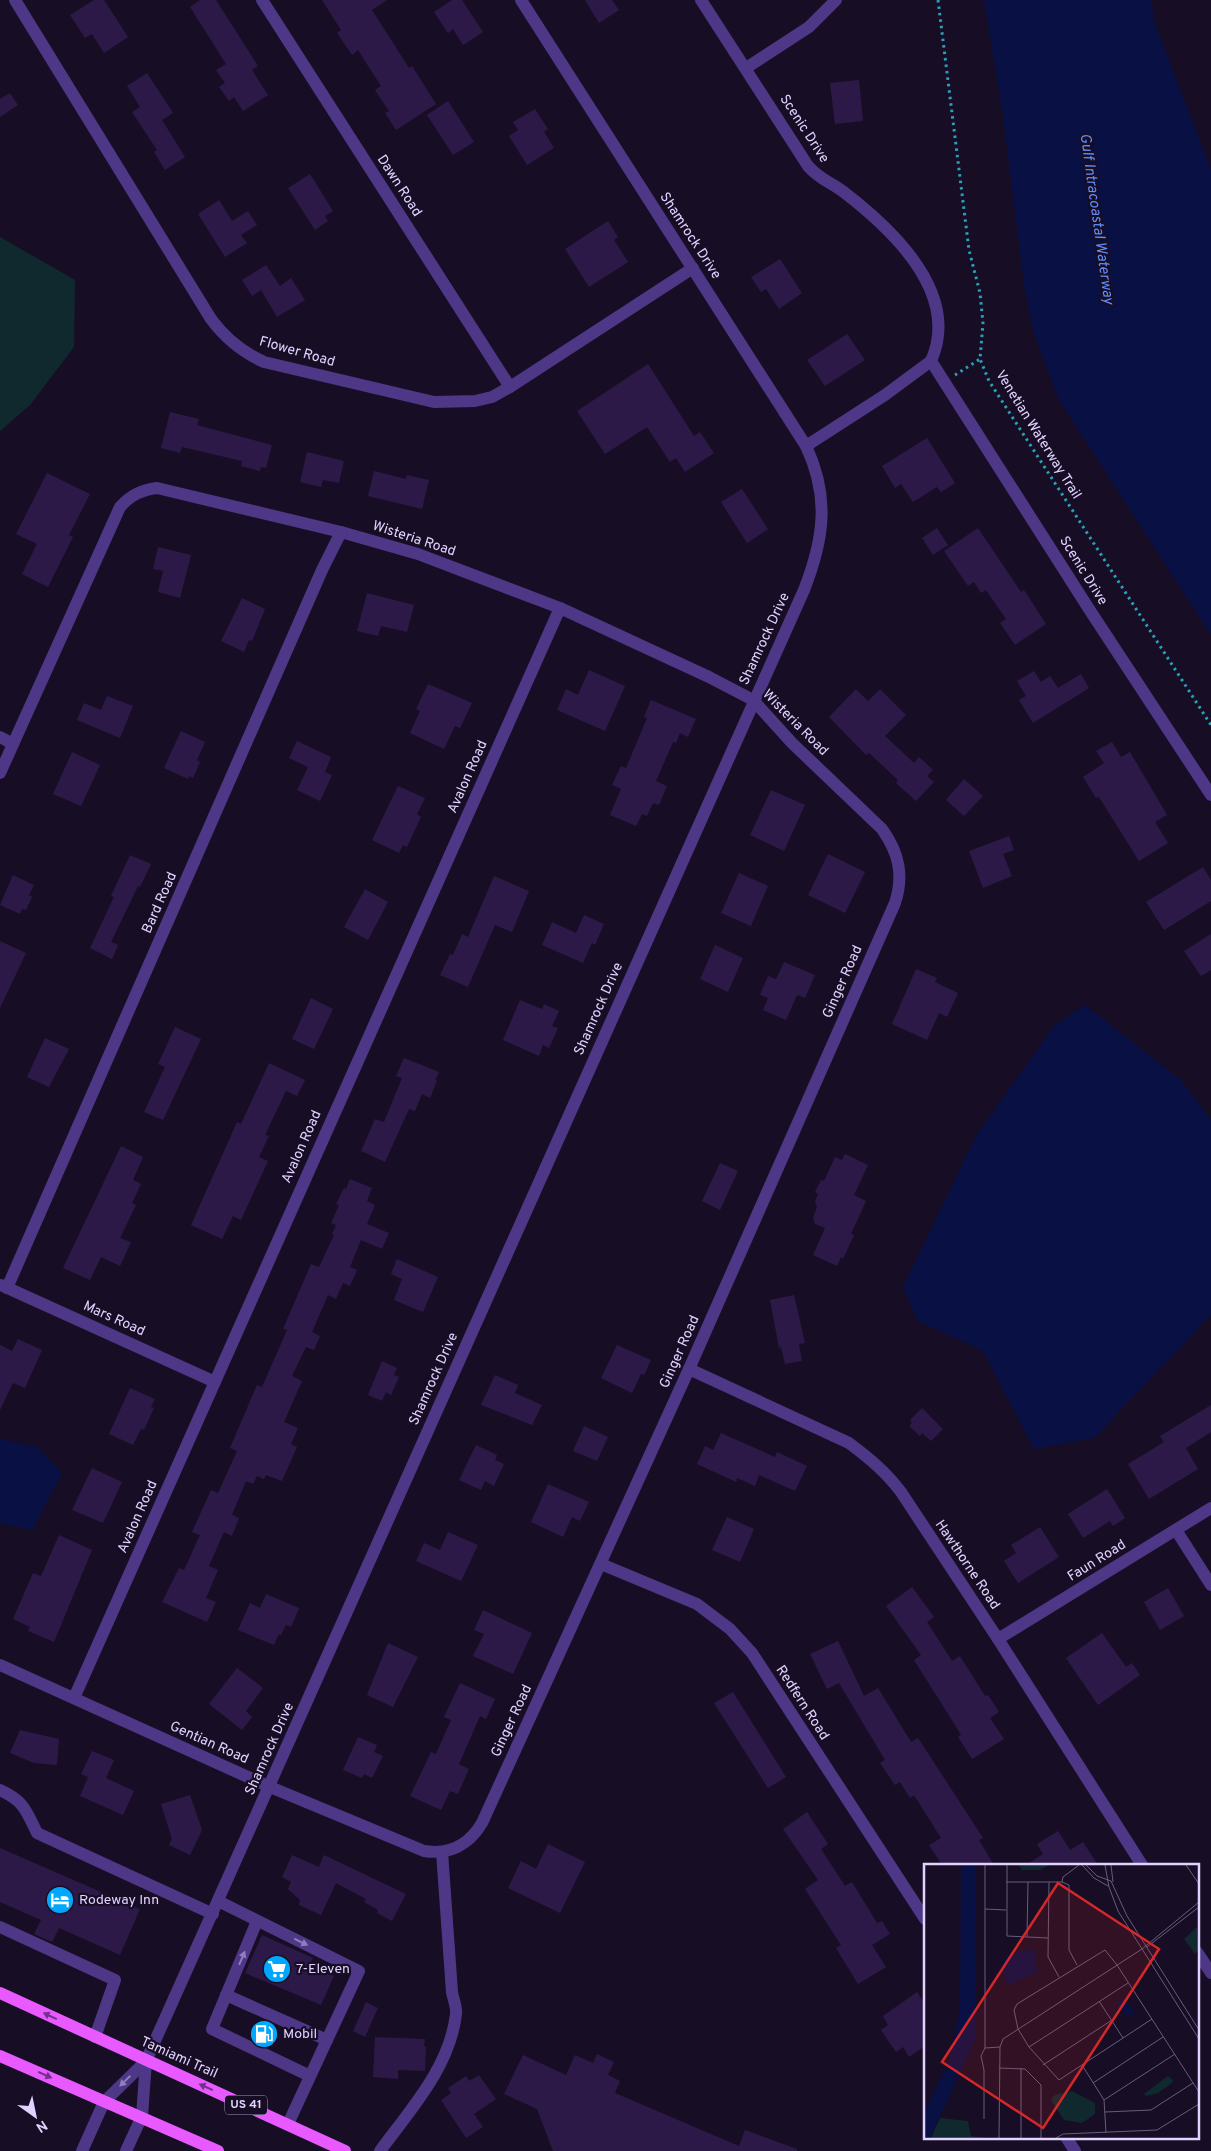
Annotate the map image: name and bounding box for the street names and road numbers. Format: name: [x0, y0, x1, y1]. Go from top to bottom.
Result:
street label: Scenic Drive: [776, 92, 832, 166]
street label: Dawn Road: [373, 152, 425, 220]
street label: Shamrock Drive: [656, 189, 724, 283]
street label: Flower Road: [257, 333, 337, 371]
street label: Venetian Waterway Trail: [991, 367, 1085, 503]
street label: Wisteria Road: [370, 518, 458, 560]
street label: Scenic Drive: [1055, 534, 1111, 608]
street label: Shamrock Drive: [736, 590, 794, 688]
street label: Wisteria Road: [758, 686, 832, 760]
street label: Avalon Road: [444, 738, 492, 816]
street label: Bard Road: [139, 870, 181, 936]
street label: Ginger Road: [819, 943, 867, 1021]
street label: Shamrock Drive: [571, 960, 627, 1058]
street label: Avalon Road: [278, 1108, 326, 1186]
street label: Mars Road: [80, 1298, 148, 1340]
street label: Ginger Road: [656, 1313, 704, 1391]
street label: Shamrock Drive: [406, 1330, 462, 1428]
street label: Avalon Road: [114, 1478, 162, 1556]
street label: Hawthorne Road: [931, 1517, 1003, 1613]
street label: Faun Road: [1065, 1536, 1129, 1586]
street label: Redfern Road: [772, 1662, 832, 1744]
street label: Ginger Road: [488, 1682, 536, 1760]
street label: Shamrock Drive: [242, 1700, 298, 1798]
street label: Gentian Road: [167, 1718, 251, 1768]
street label: Tamiami Trail: [138, 2033, 220, 2083]
road number: US 41: [225, 2096, 267, 2114]

